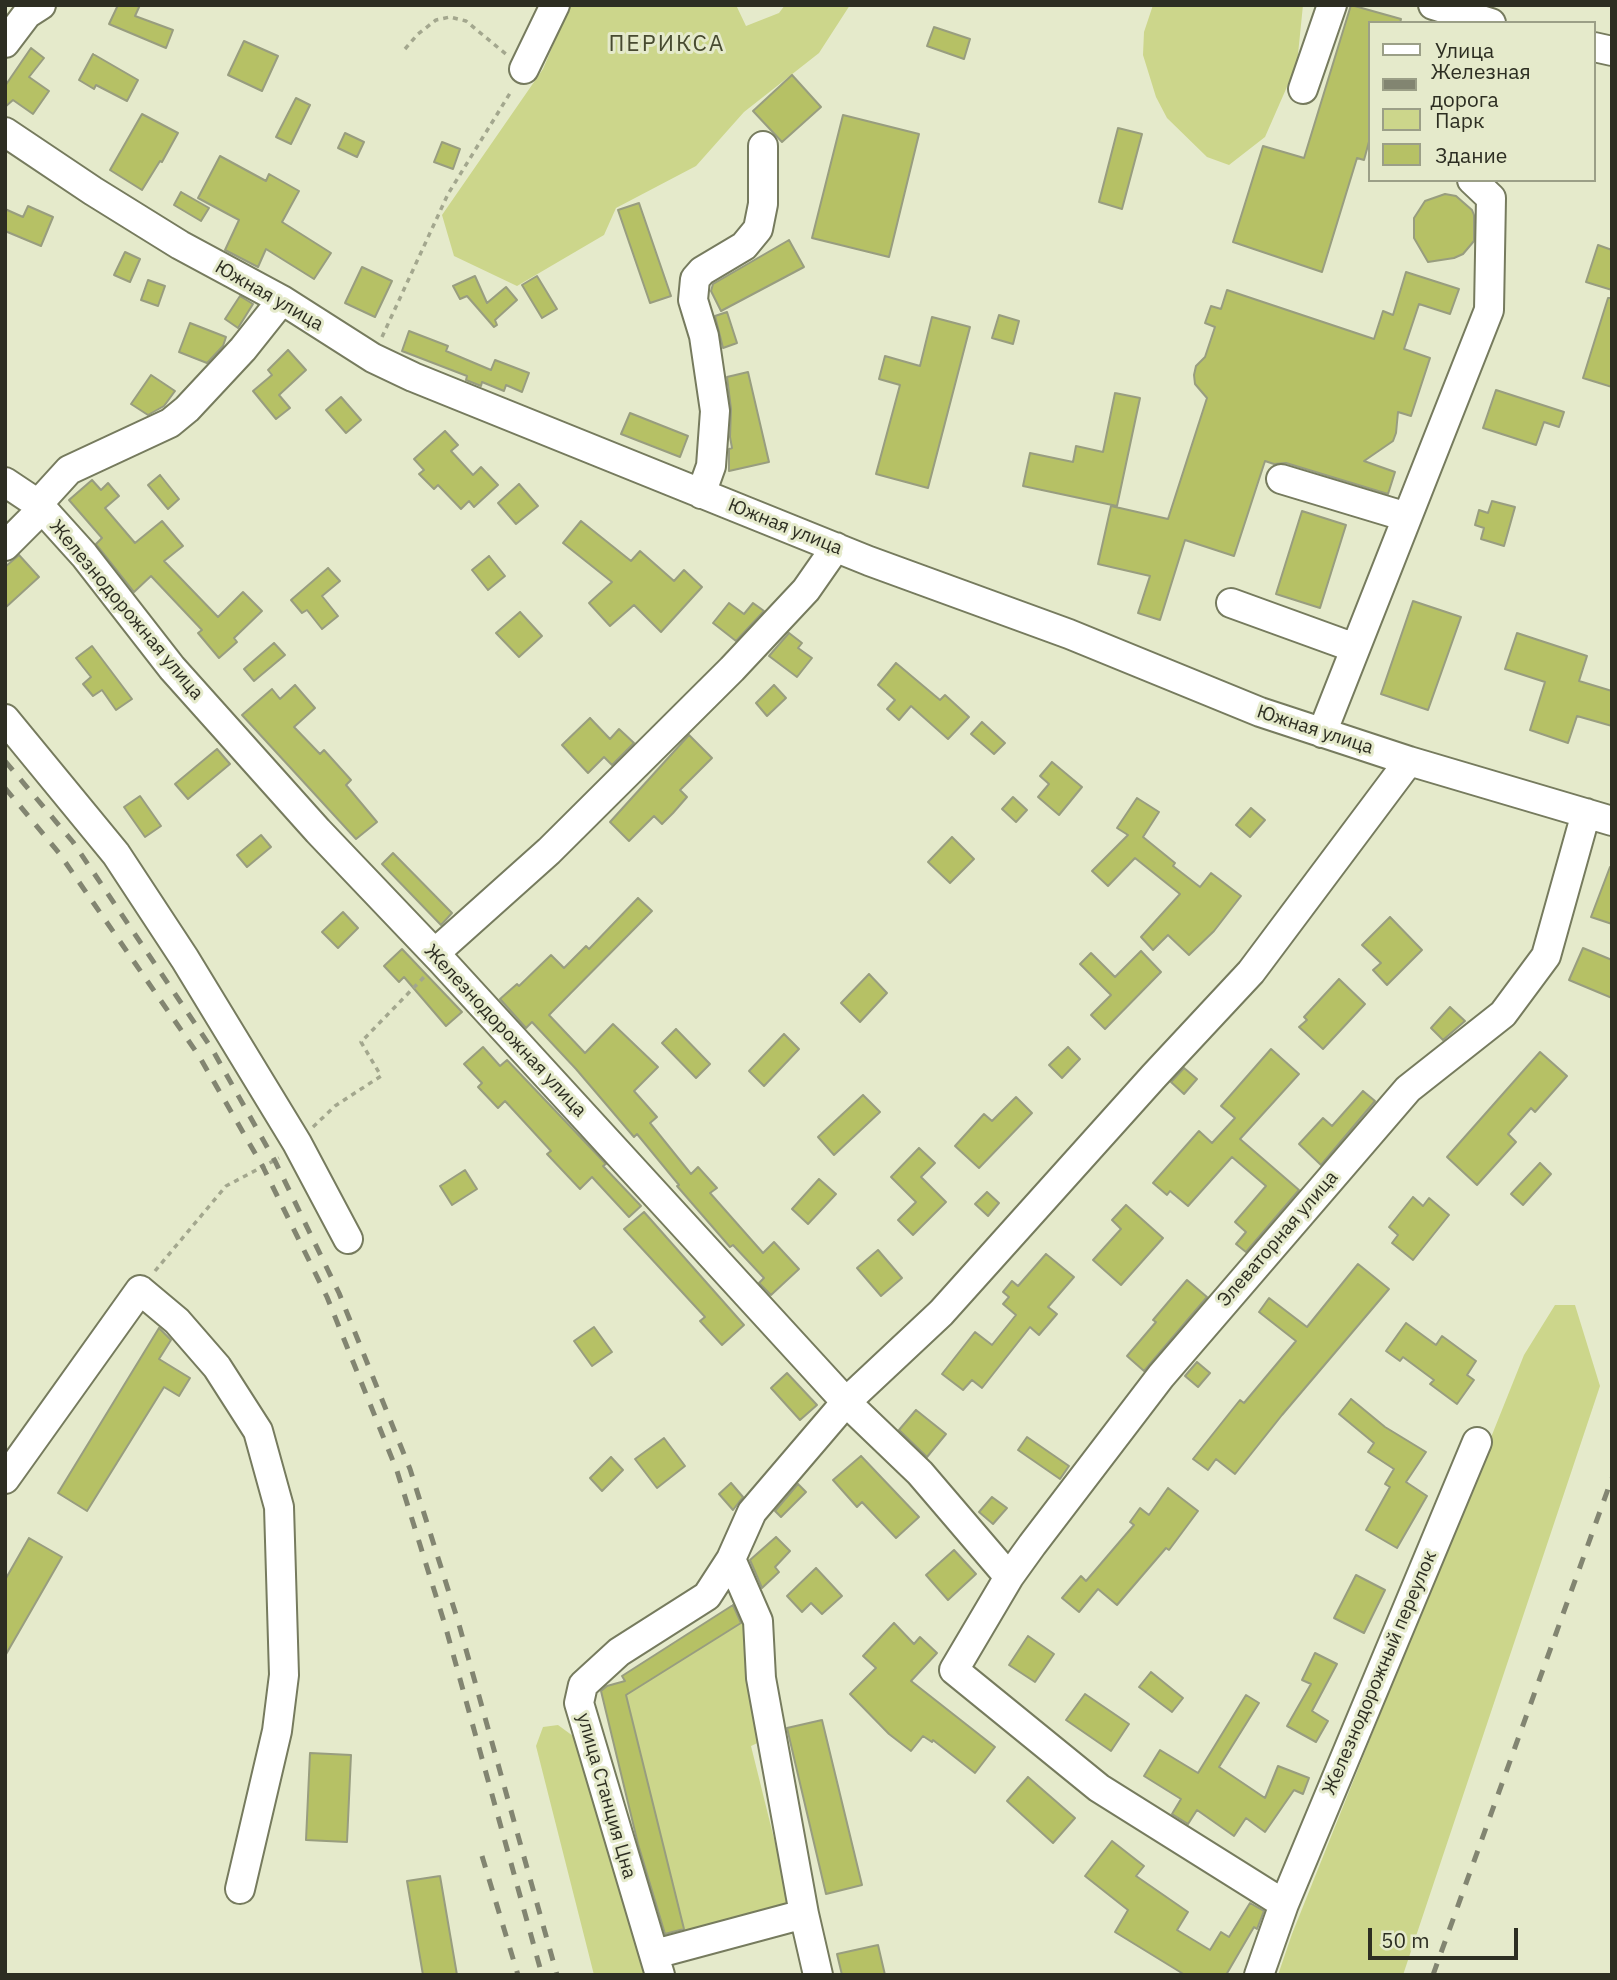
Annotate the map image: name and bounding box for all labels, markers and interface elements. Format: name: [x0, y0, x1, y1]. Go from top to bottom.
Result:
legend: [1368, 21, 1596, 182]
district label: ПЕРИКСА: [609, 30, 725, 58]
text: Улица: [1435, 36, 1494, 64]
text: Железная дорога: [1431, 57, 1531, 113]
text: Парк: [1435, 106, 1485, 134]
text: Здание: [1435, 141, 1507, 169]
street label: Южная улица: [211, 256, 327, 336]
street label: Южная улица: [725, 494, 845, 560]
street label: Железнодорожная улица: [44, 516, 208, 704]
street label: Южная улица: [1254, 700, 1376, 760]
street label: Железнодорожная улица: [419, 940, 591, 1122]
street label: Элеваторная улица: [1213, 1167, 1343, 1311]
street label: Железнодорожный переулок: [1318, 1547, 1442, 1799]
street label: улица Станция Цна: [571, 1710, 641, 1882]
scale bar: [1372, 1913, 1522, 1957]
text: 50 m: [1381, 1926, 1430, 1954]

